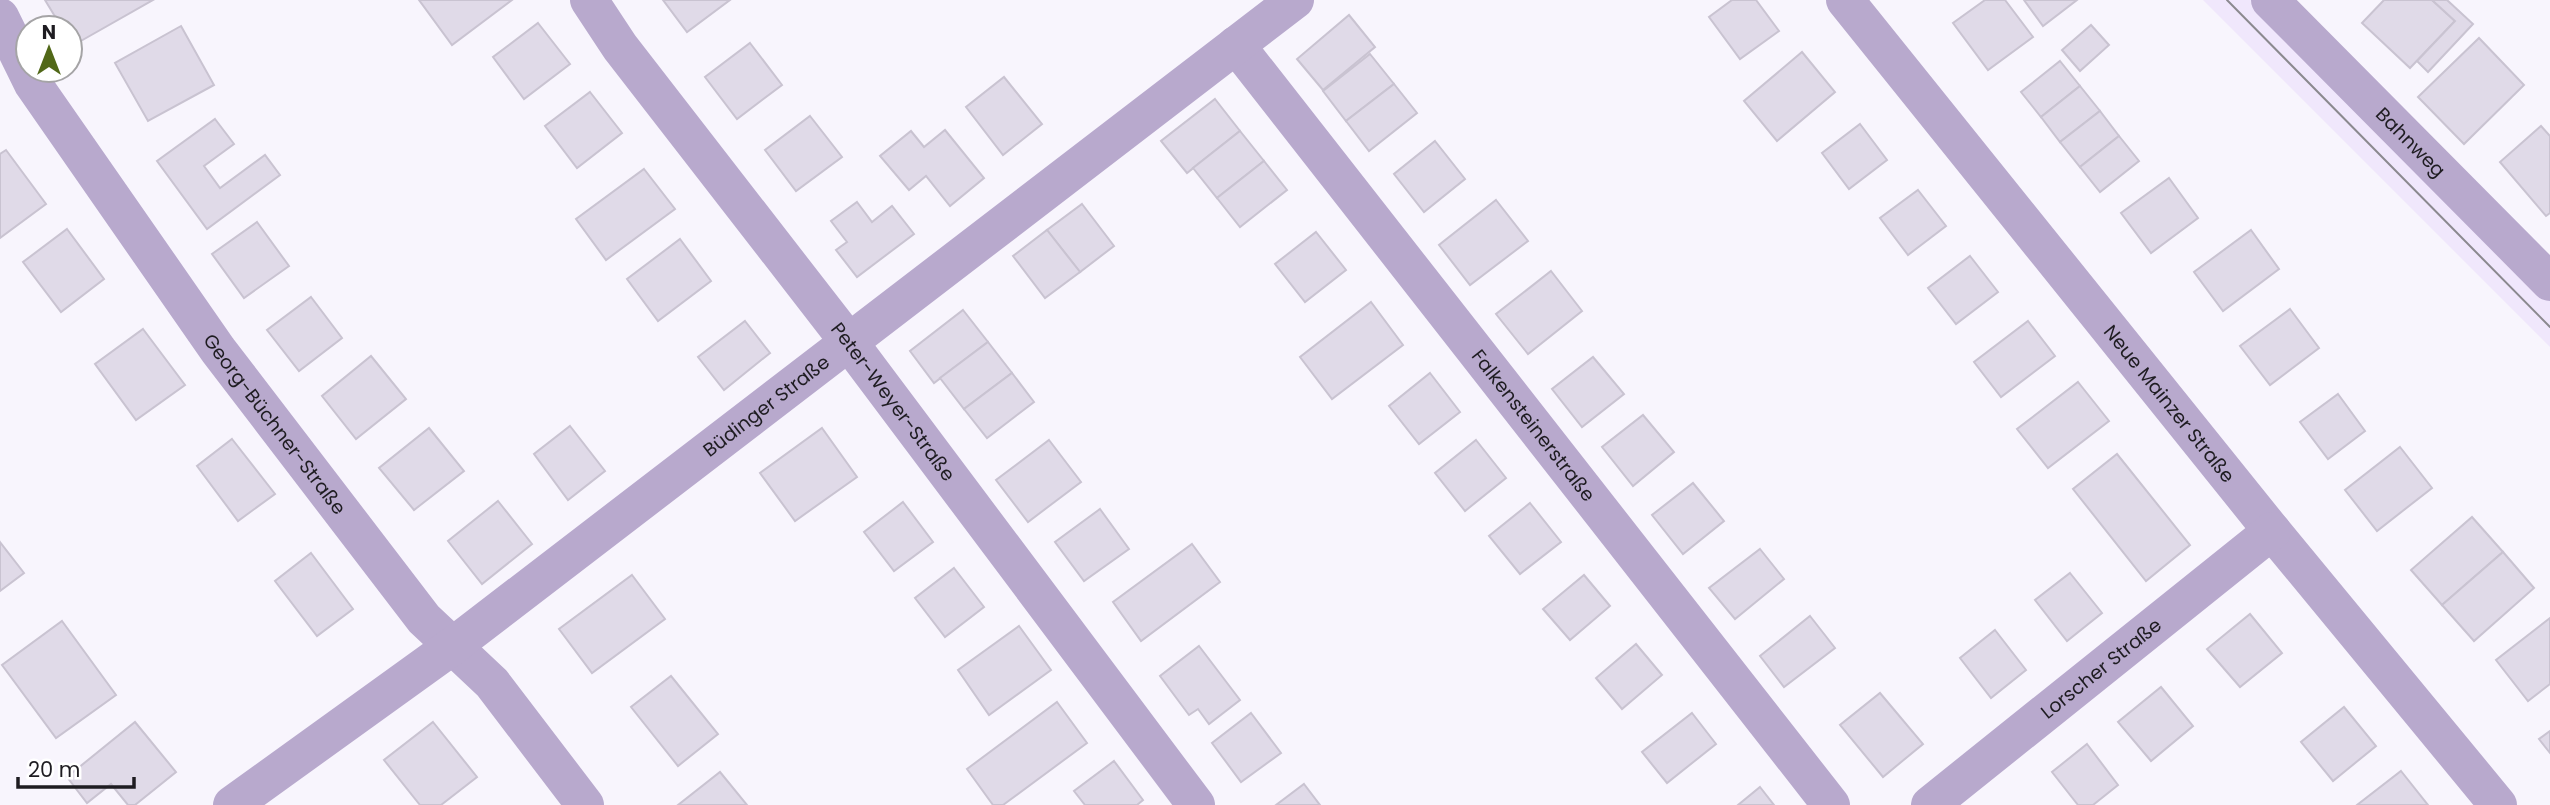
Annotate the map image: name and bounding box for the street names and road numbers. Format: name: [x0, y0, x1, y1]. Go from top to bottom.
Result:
street label: Bahnweg: [2370, 101, 2452, 183]
street label: Peter-Weyer-Straße: [825, 317, 962, 487]
street label: Neue Mainzer Straße: [2098, 319, 2241, 488]
street label: Georg-Büchner-Straße: [197, 328, 353, 520]
street label: Falkensteinerstraße: [1466, 343, 1602, 507]
street label: Büdinger Straße: [697, 348, 835, 463]
street label: Lorscher Straße: [2035, 611, 2167, 725]

